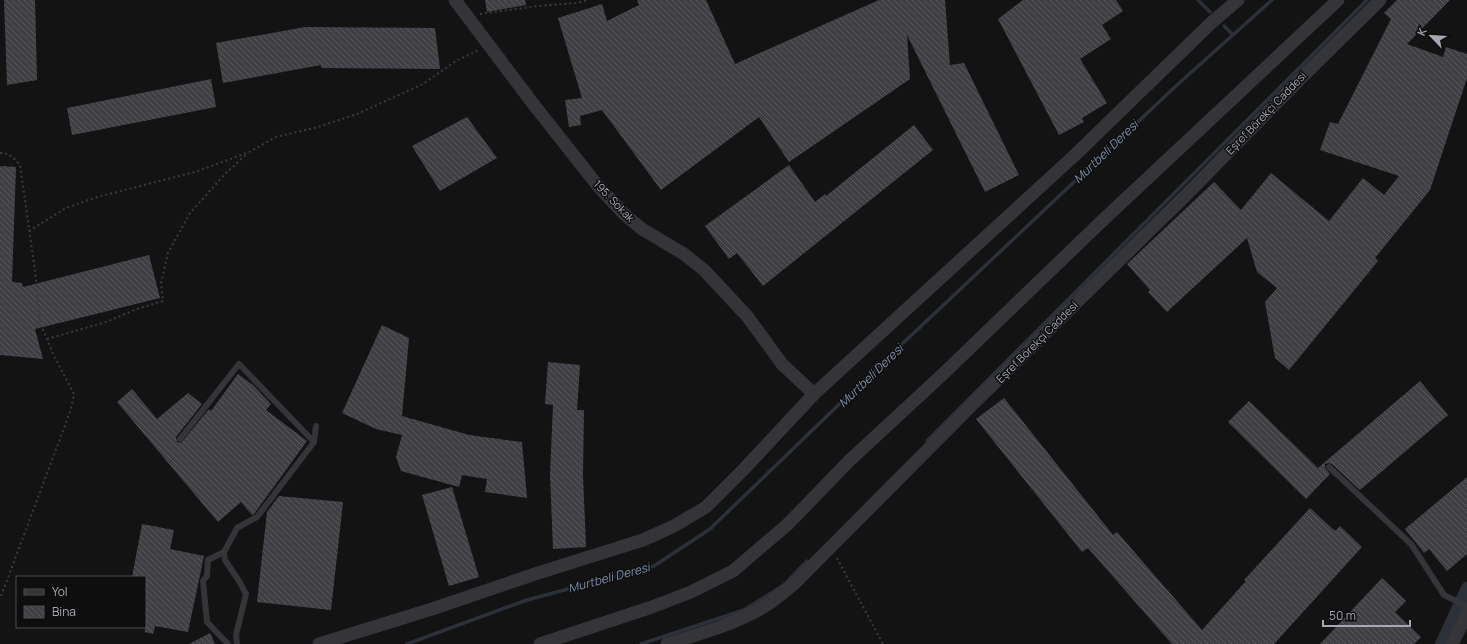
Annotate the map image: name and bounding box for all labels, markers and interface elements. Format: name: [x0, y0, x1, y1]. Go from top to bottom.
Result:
north arrow: [1411, 16, 1451, 56]
text: K: [1413, 24, 1430, 38]
street label: Eşref Börekçi Caddesi: [1222, 68, 1309, 157]
water label: Murtbeli Deresi: [1070, 115, 1143, 187]
street label: 195. Sokak: [591, 176, 638, 225]
street label: Eşref Börekçi Caddesi: [993, 298, 1081, 386]
water label: Murtbeli Deresi: [835, 339, 908, 411]
water label: Murtbeli Deresi: [566, 558, 654, 597]
legend: [16, 576, 146, 628]
text: Yol: [52, 583, 68, 600]
scale bar: [1323, 602, 1410, 628]
text: Bina: [52, 603, 76, 620]
text: 50 m: [1329, 607, 1356, 624]

